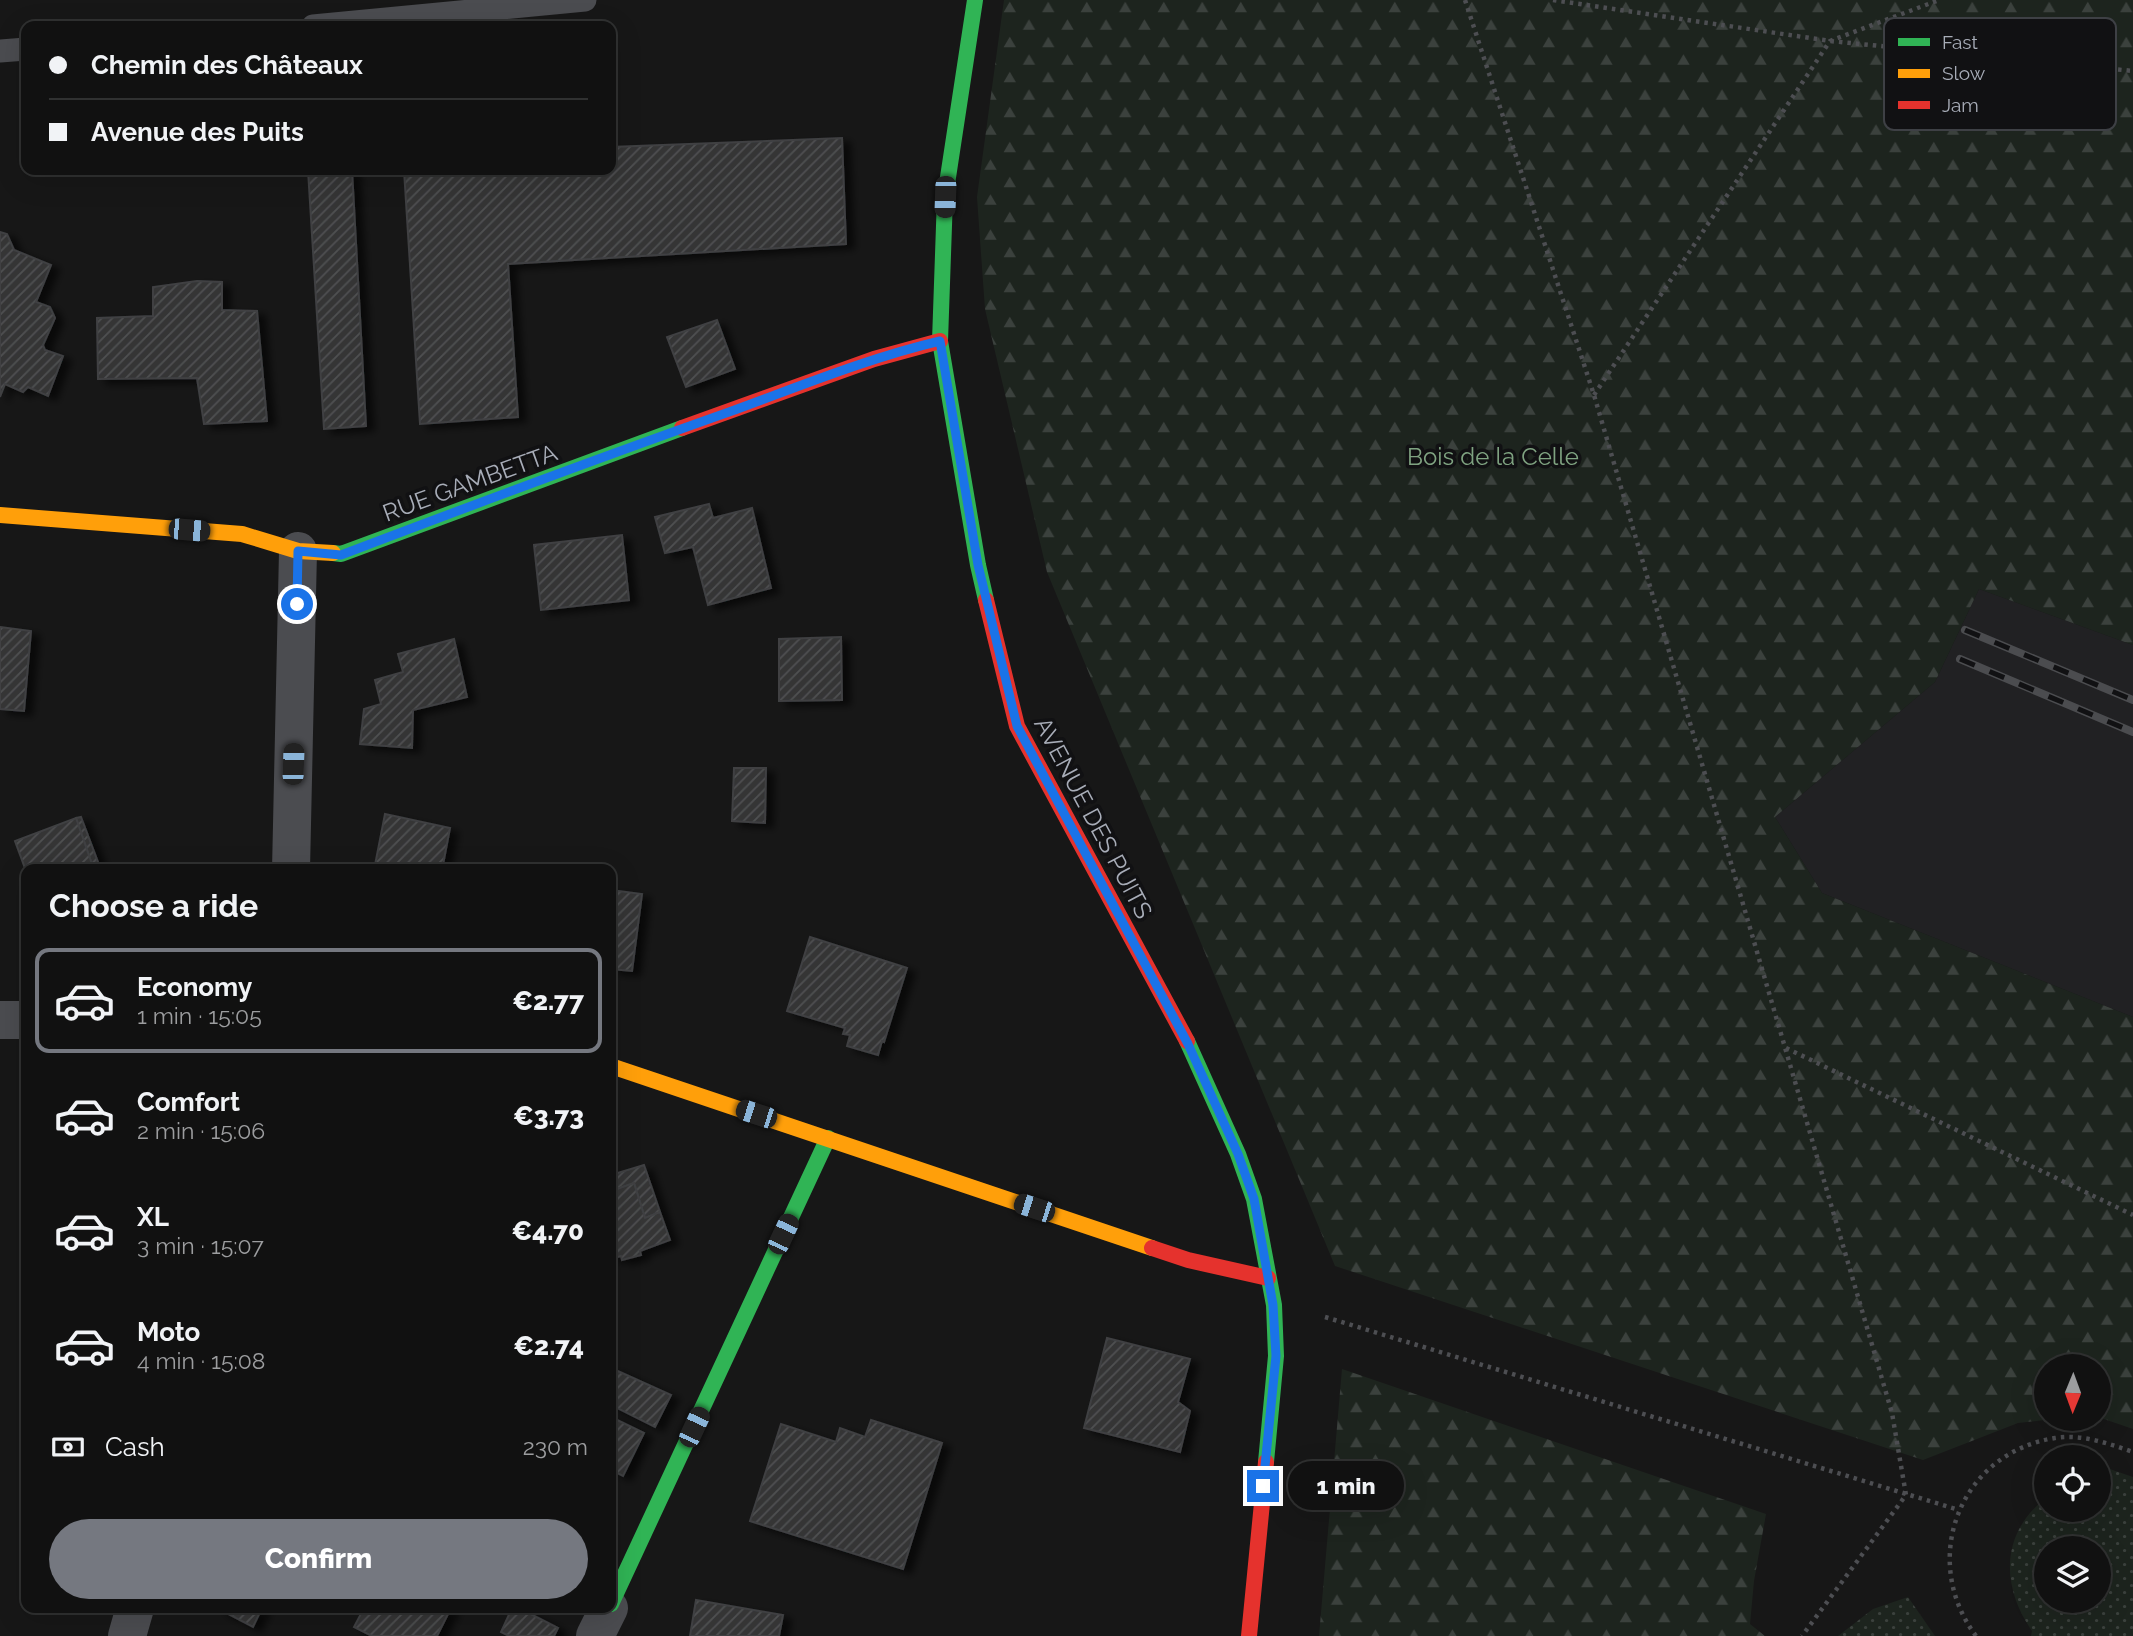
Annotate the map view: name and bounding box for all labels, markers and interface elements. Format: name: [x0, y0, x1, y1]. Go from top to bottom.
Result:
legend: [1884, 18, 2116, 130]
text: Fast: [1942, 31, 1978, 53]
text: Chemin des Châteaux: [91, 50, 363, 80]
text: Slow: [1942, 62, 1986, 84]
text: Jam: [1942, 94, 1979, 116]
text: Avenue des Puits: [91, 117, 304, 147]
car: [934, 176, 957, 218]
street label: RUE GAMBETTA: [379, 438, 561, 528]
park label: Bois de la Celle: [1407, 442, 1579, 471]
car: [168, 518, 211, 542]
route start: [281, 588, 313, 620]
street label: AVENUE DES PUITS: [1028, 712, 1159, 923]
car: [282, 743, 305, 785]
text: Choose a ride: [49, 887, 258, 924]
icon: car: [53, 969, 116, 1032]
text: Economy: [137, 972, 252, 1002]
text: €2.77: [512, 986, 584, 1016]
text: 1 min · 15:05: [137, 1002, 262, 1029]
icon: car: [53, 1084, 116, 1147]
text: Comfort: [137, 1087, 240, 1117]
car: [733, 1098, 780, 1130]
text: €3.73: [513, 1101, 584, 1131]
text: 2 min · 15:06: [137, 1117, 265, 1144]
car: [1011, 1192, 1058, 1224]
icon: car: [53, 1199, 116, 1262]
text: XL: [137, 1202, 169, 1232]
car: [765, 1211, 802, 1257]
text: €4.70: [511, 1216, 584, 1246]
text: 3 min · 15:07: [137, 1232, 264, 1259]
icon: car: [53, 1314, 116, 1377]
text: Moto: [137, 1317, 200, 1347]
text: €2.74: [513, 1331, 584, 1361]
text: 4 min · 15:08: [137, 1347, 265, 1374]
north arrow: [2034, 1354, 2110, 1432]
map controls: [2034, 1354, 2111, 1613]
car: [676, 1404, 713, 1450]
icon: cash: [49, 1428, 87, 1466]
text: Cash: [105, 1432, 165, 1462]
text: 230 m: [523, 1433, 588, 1460]
button: locate: [2034, 1445, 2111, 1522]
callout: 1 min: [1288, 1462, 1403, 1510]
route end: [1247, 1470, 1279, 1502]
text: 1 min: [1316, 1472, 1376, 1499]
button: Confirm: [49, 1519, 588, 1599]
button: layers: [2034, 1536, 2111, 1613]

